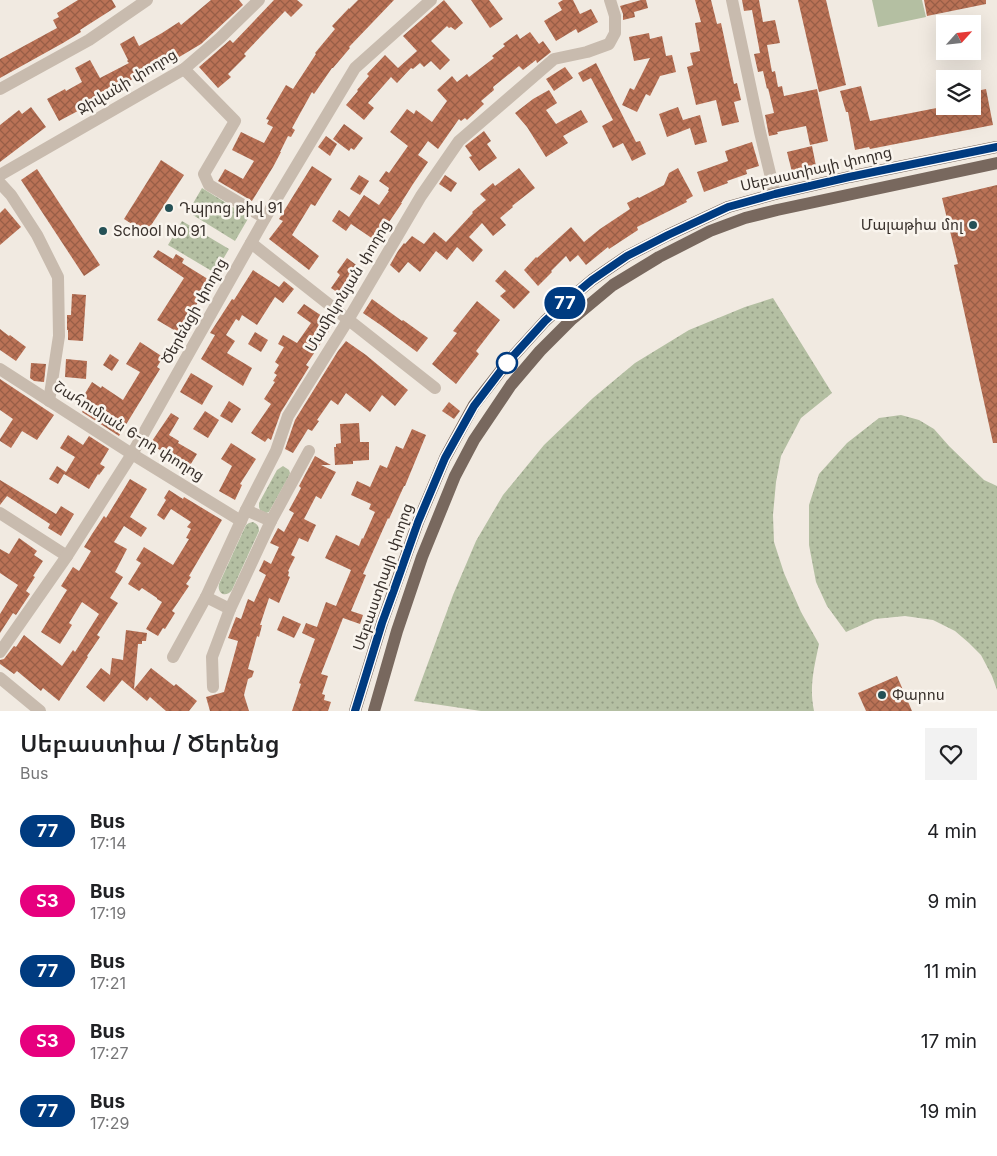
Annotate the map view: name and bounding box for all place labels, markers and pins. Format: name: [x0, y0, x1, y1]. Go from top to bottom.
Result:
place label: Դպրոց թիվ 91: [179, 198, 283, 217]
marker: Դպրոց թիվ 91: [163, 202, 175, 214]
place label: Մալաթիա մոլ: [861, 215, 964, 234]
marker: Մալաթիա մոլ: [967, 219, 979, 231]
place label: School No 91: [113, 221, 206, 240]
marker: School No 91: [97, 225, 109, 237]
unlabelled marker: [496, 352, 518, 374]
place label: Փարոս: [892, 685, 945, 704]
marker: Փարոս: [876, 689, 888, 701]

